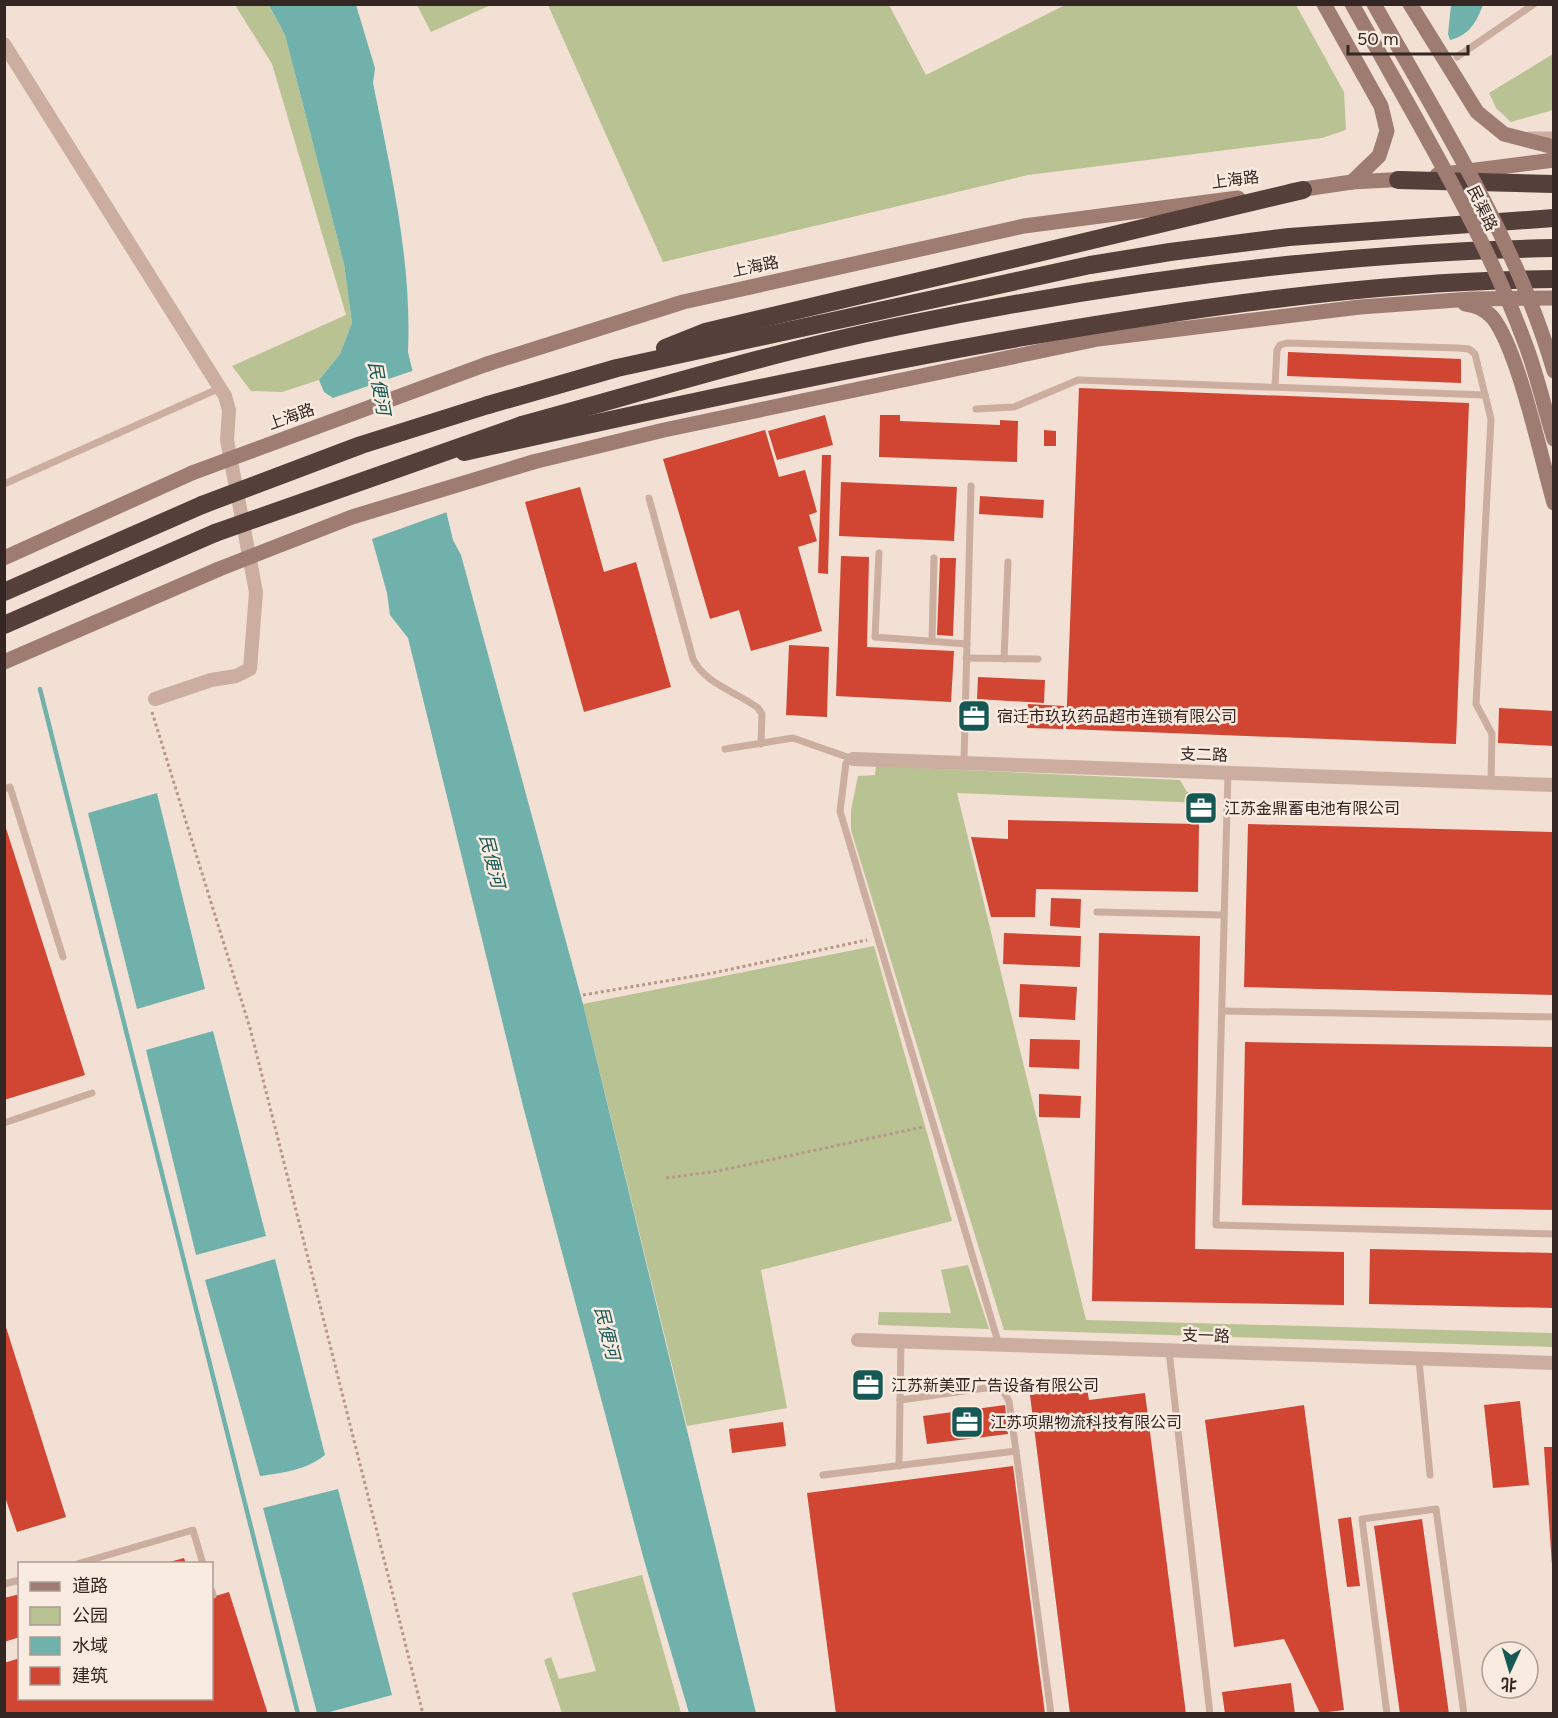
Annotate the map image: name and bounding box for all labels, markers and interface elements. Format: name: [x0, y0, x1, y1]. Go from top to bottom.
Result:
scale bar: [1348, 18, 1468, 56]
text: 50 m: [1357, 28, 1399, 50]
street label: 上海路: [1210, 167, 1260, 192]
street label: 民渠路: [1463, 182, 1502, 234]
street label: 上海路: [730, 252, 781, 281]
water label: 民便河: [363, 360, 395, 419]
street label: 上海路: [265, 399, 317, 434]
office icon: 宿迁市玖玖药品超市连锁有限公司: [956, 698, 992, 734]
place label: 宿迁市玖玖药品超市连锁有限公司: [997, 707, 1237, 726]
street label: 支二路: [1180, 744, 1228, 765]
office icon: 江苏金鼎蓄电池有限公司: [1183, 790, 1219, 826]
place label: 江苏金鼎蓄电池有限公司: [1224, 799, 1400, 818]
water label: 民便河: [475, 832, 510, 893]
water label: 民便河: [590, 1304, 625, 1365]
street label: 支一路: [1182, 1325, 1230, 1346]
office icon: 江苏新美亚广告设备有限公司: [850, 1367, 886, 1403]
place label: 江苏新美亚广告设备有限公司: [891, 1376, 1099, 1395]
office icon: 江苏项鼎物流科技有限公司: [949, 1404, 985, 1440]
place label: 江苏项鼎物流科技有限公司: [990, 1413, 1182, 1432]
legend: [18, 1562, 213, 1700]
text: 道路: [72, 1575, 108, 1597]
text: 公园: [72, 1605, 108, 1627]
text: 水域: [72, 1635, 108, 1657]
north arrow: [1480, 1640, 1540, 1700]
text: 建筑: [72, 1665, 108, 1687]
text: 北: [1500, 1674, 1518, 1695]

